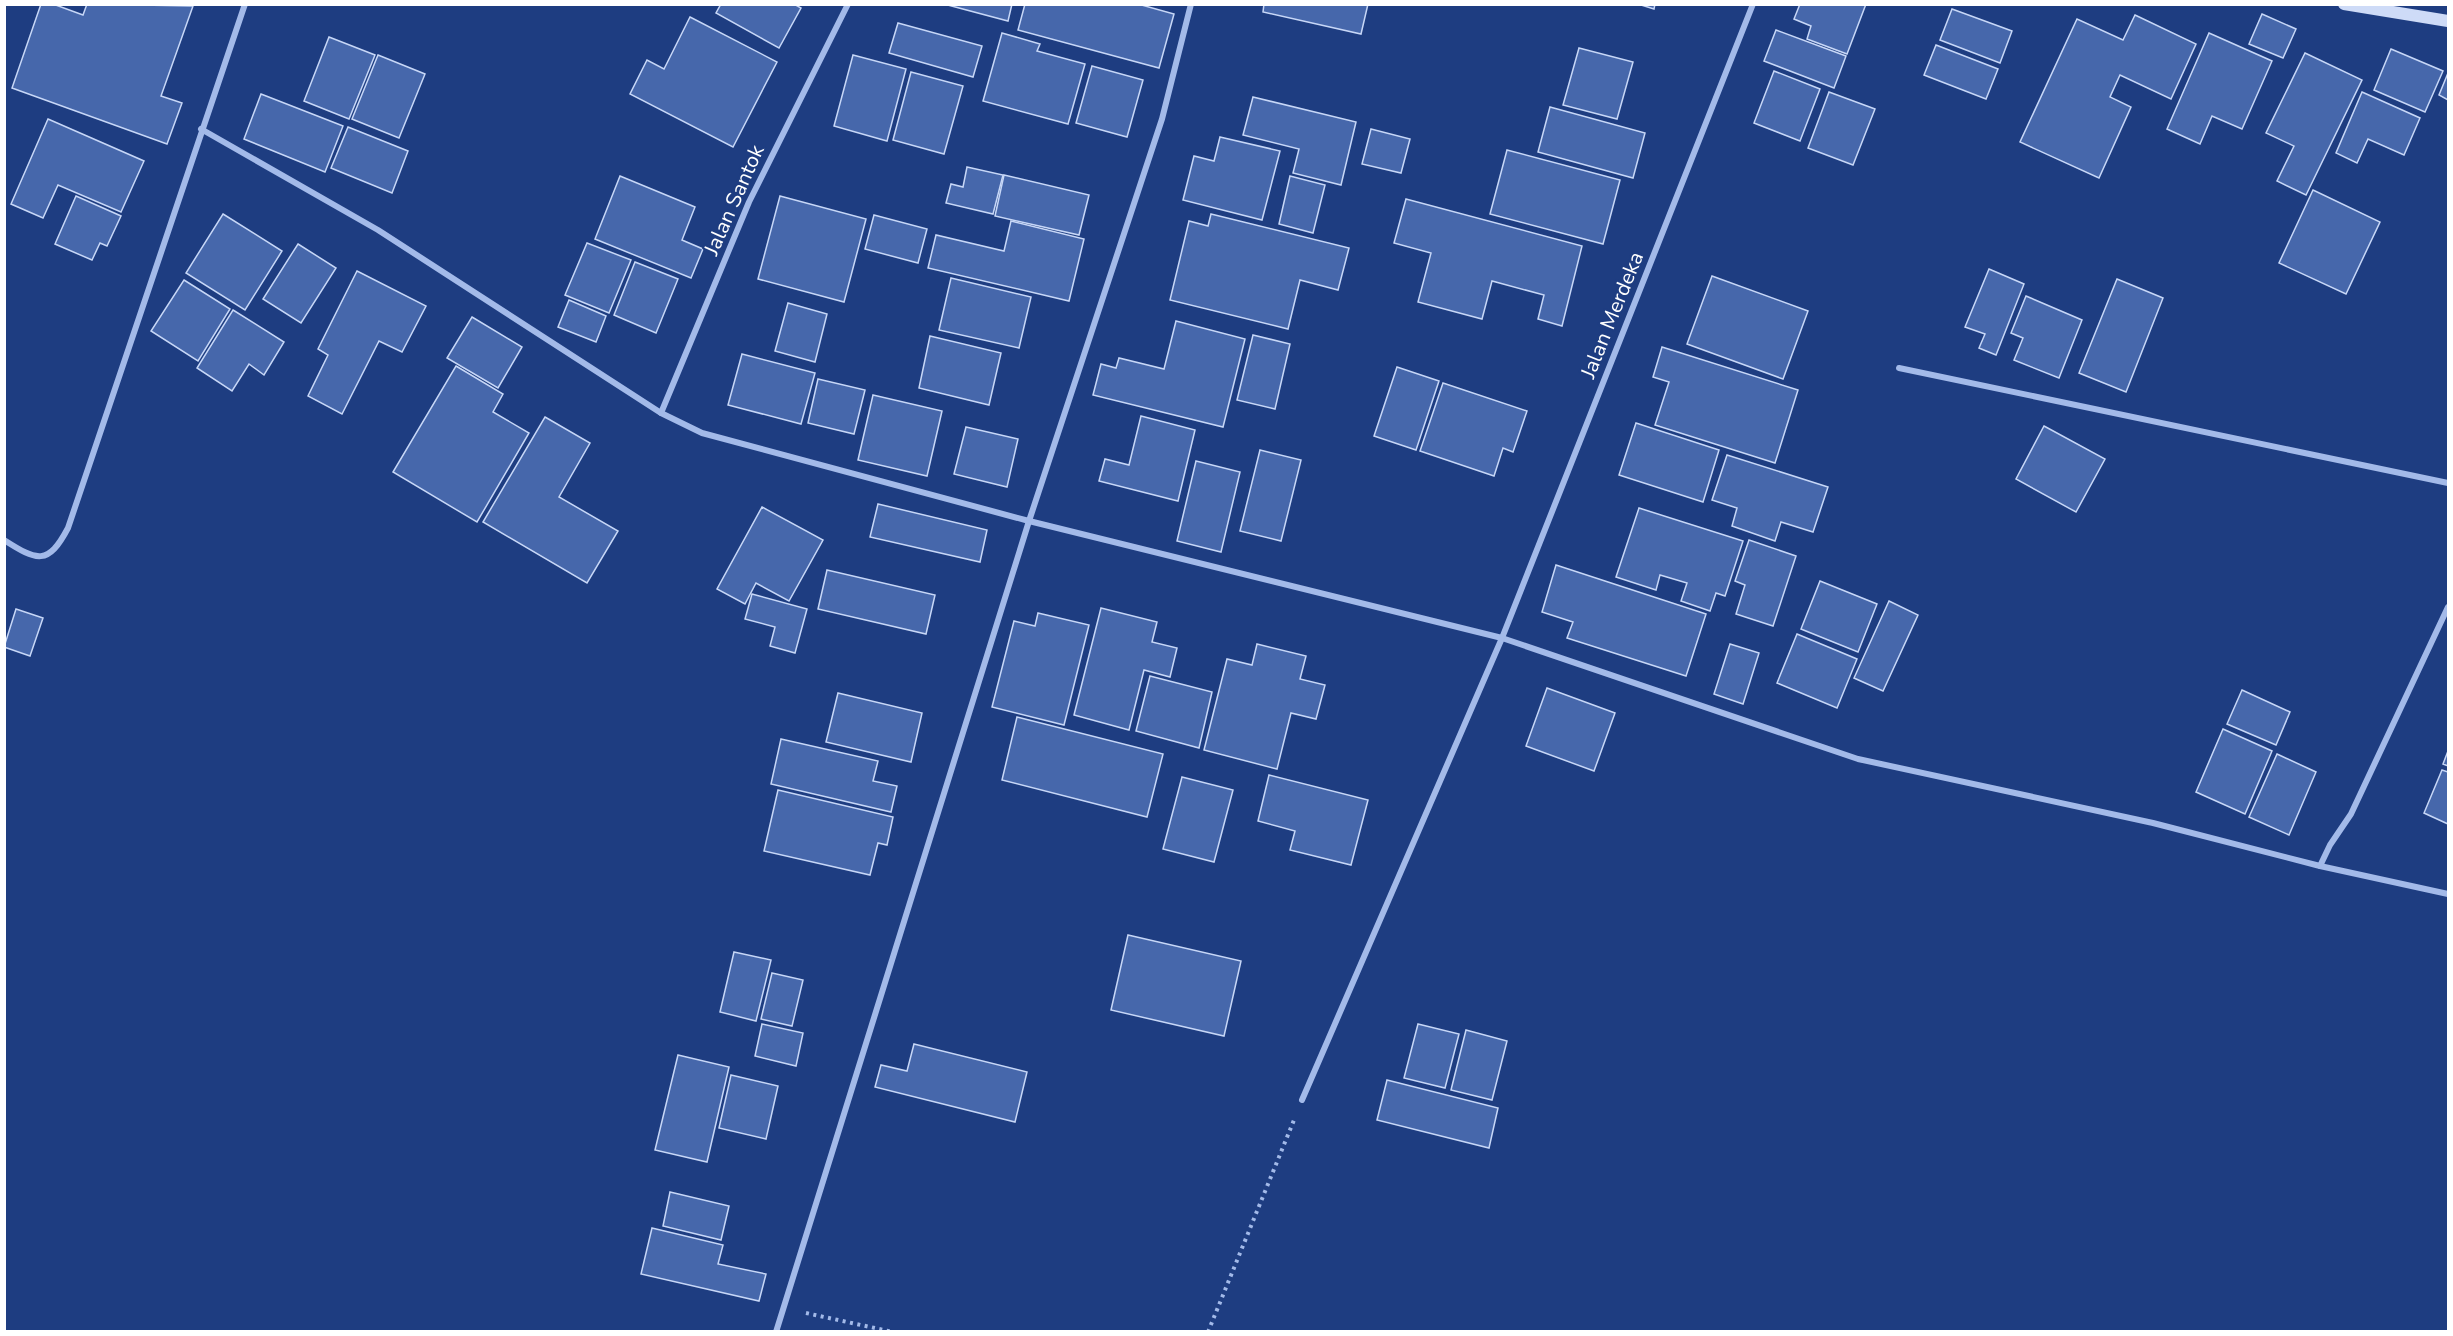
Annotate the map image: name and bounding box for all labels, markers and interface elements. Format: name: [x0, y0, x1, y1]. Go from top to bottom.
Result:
street label: Jalan Santok: [697, 140, 771, 261]
street label: Jalan Merdeka: [1574, 248, 1650, 383]

